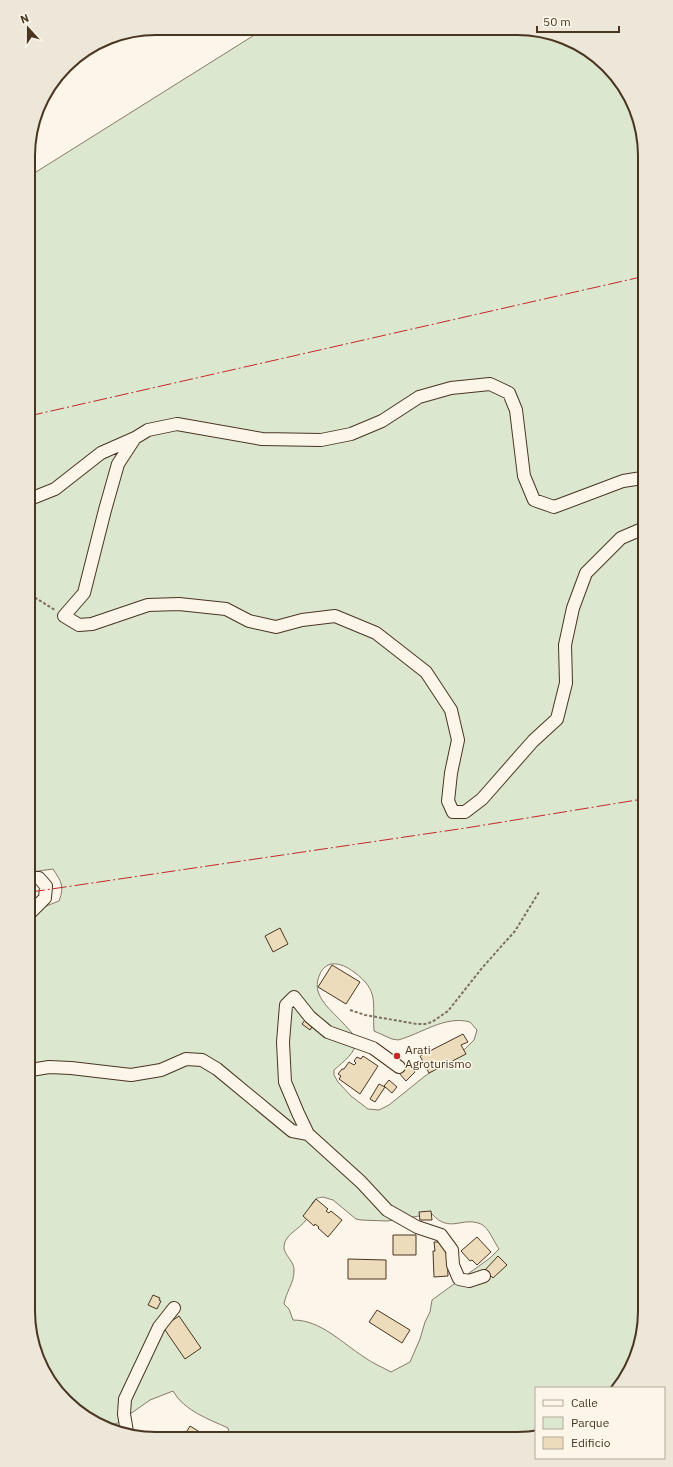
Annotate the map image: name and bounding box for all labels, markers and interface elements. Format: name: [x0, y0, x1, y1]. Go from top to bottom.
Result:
north arrow: [8, 8, 48, 48]
scale bar: [537, 8, 619, 34]
text: N: [18, 11, 31, 27]
text: 50 m: [543, 14, 571, 29]
place label: Arati Agroturismo: [405, 1042, 472, 1071]
marker: Arati Agroturismo: [392, 1051, 402, 1061]
legend: [535, 1387, 665, 1459]
text: Calle: [571, 1395, 598, 1410]
text: Parque: [571, 1415, 610, 1430]
text: Edificio: [571, 1435, 611, 1450]

